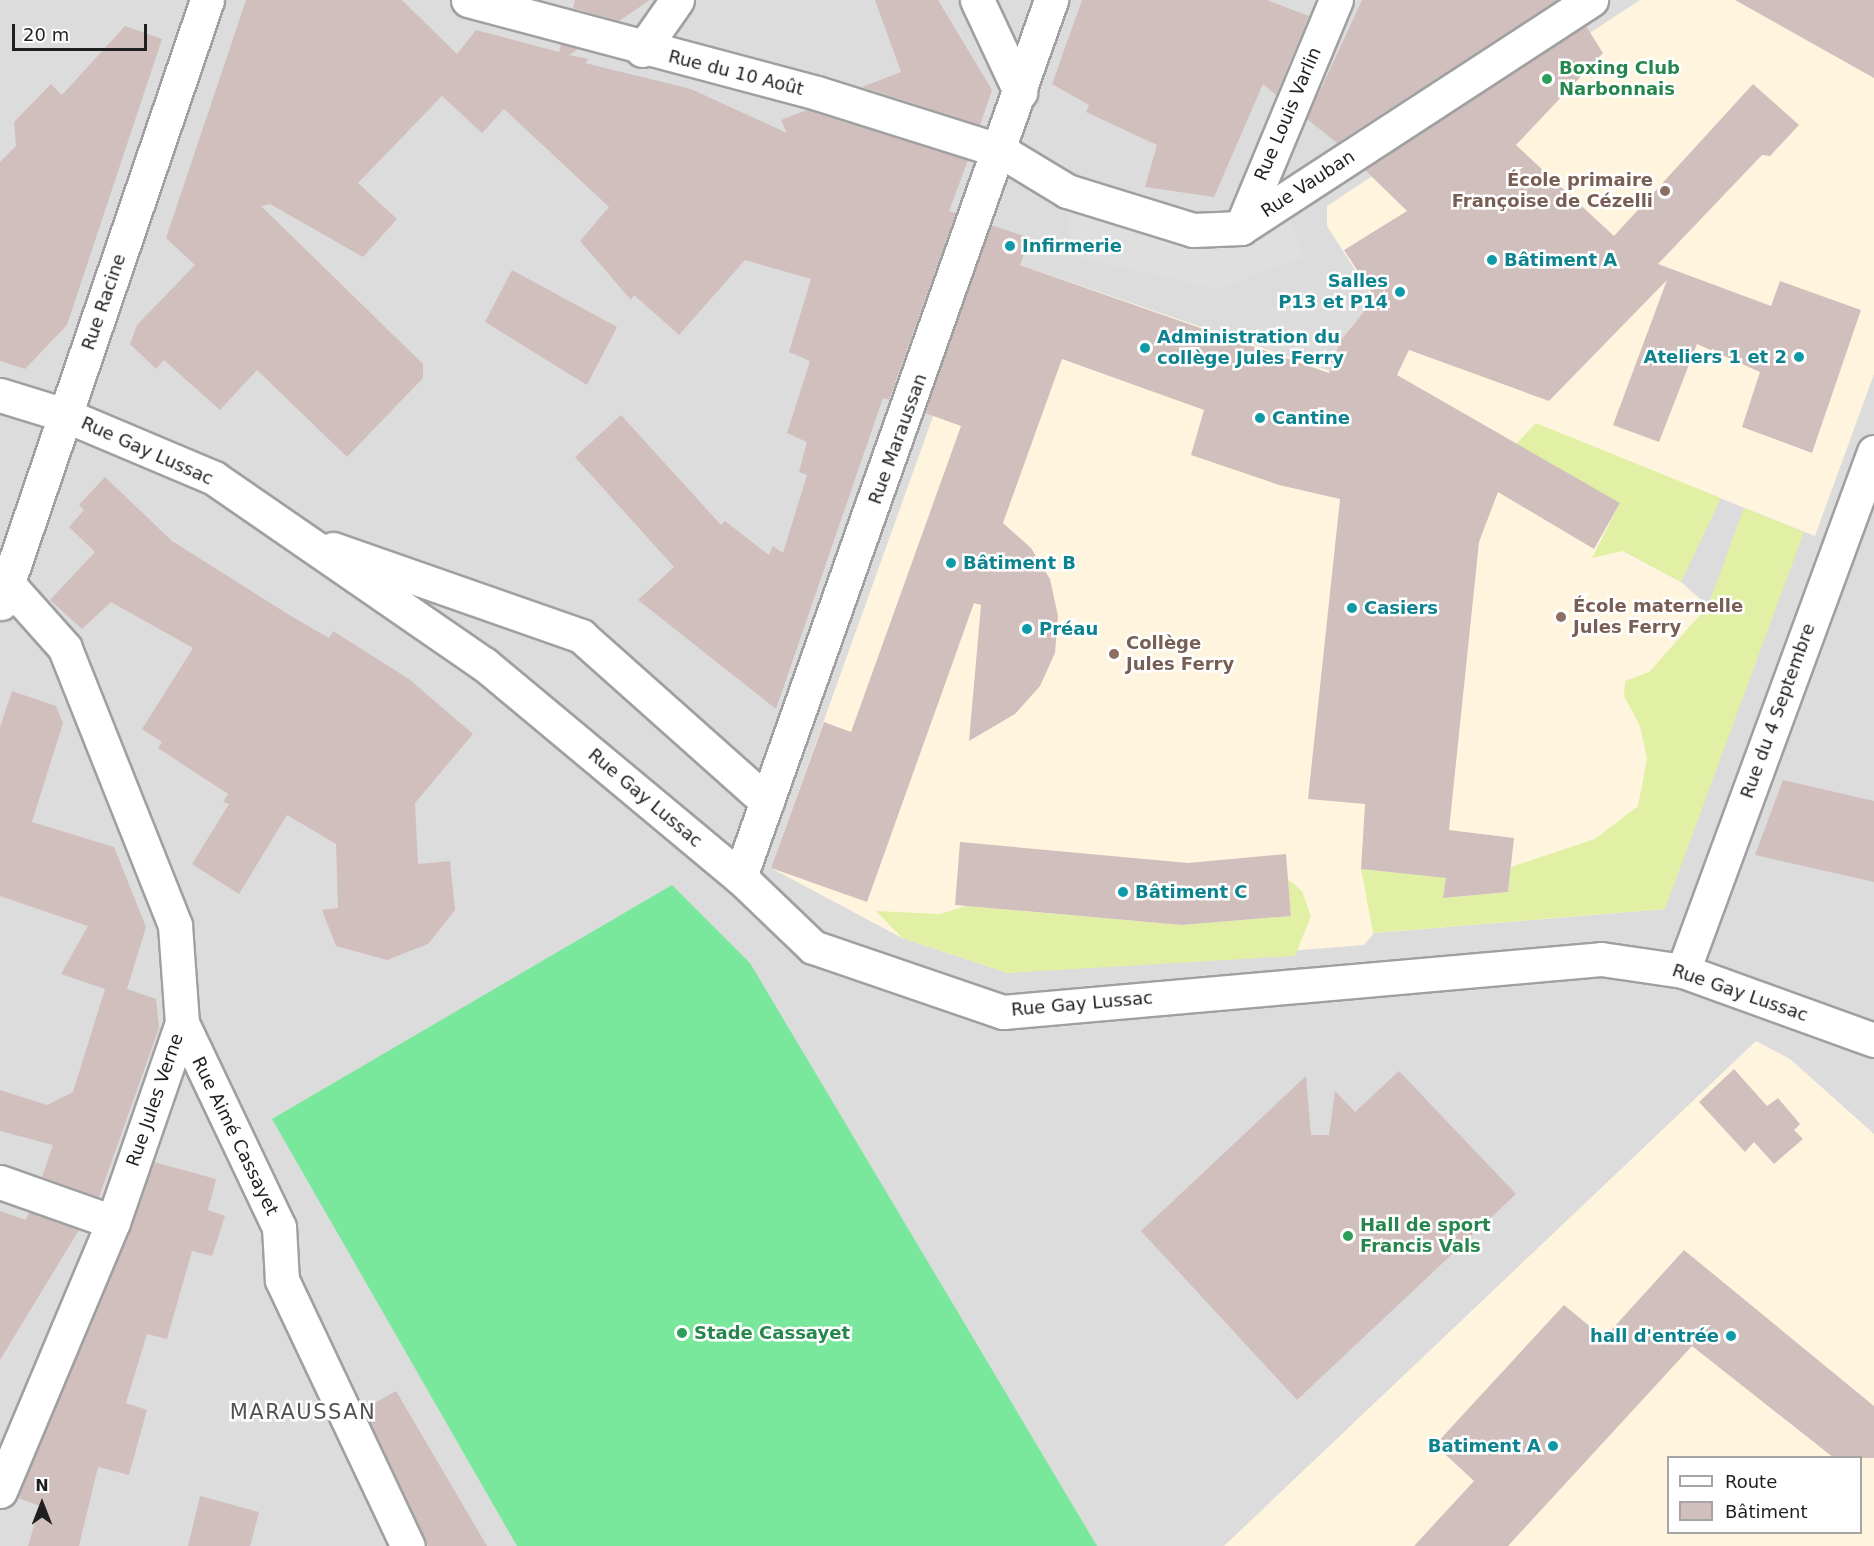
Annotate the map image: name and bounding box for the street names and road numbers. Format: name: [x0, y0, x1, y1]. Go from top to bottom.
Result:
street label: Rue Louis Varlin: [1250, 44, 1326, 184]
street label: Rue du 10 Août: [666, 46, 806, 100]
street label: Rue Vauban: [1257, 146, 1359, 222]
street label: Rue Racine: [77, 251, 131, 353]
street label: Rue Maraussan: [864, 371, 932, 507]
street label: Rue Gay Lussac: [78, 412, 216, 490]
street label: Rue du 4 Septembre: [1736, 621, 1820, 801]
street label: Rue Gay Lussac: [584, 744, 706, 852]
street label: Rue Gay Lussac: [1669, 960, 1811, 1026]
street label: Rue Gay Lussac: [1010, 987, 1154, 1021]
street label: Rue Jules Verne: [122, 1031, 188, 1169]
street label: Rue Aimé Cassayet: [187, 1053, 283, 1219]

